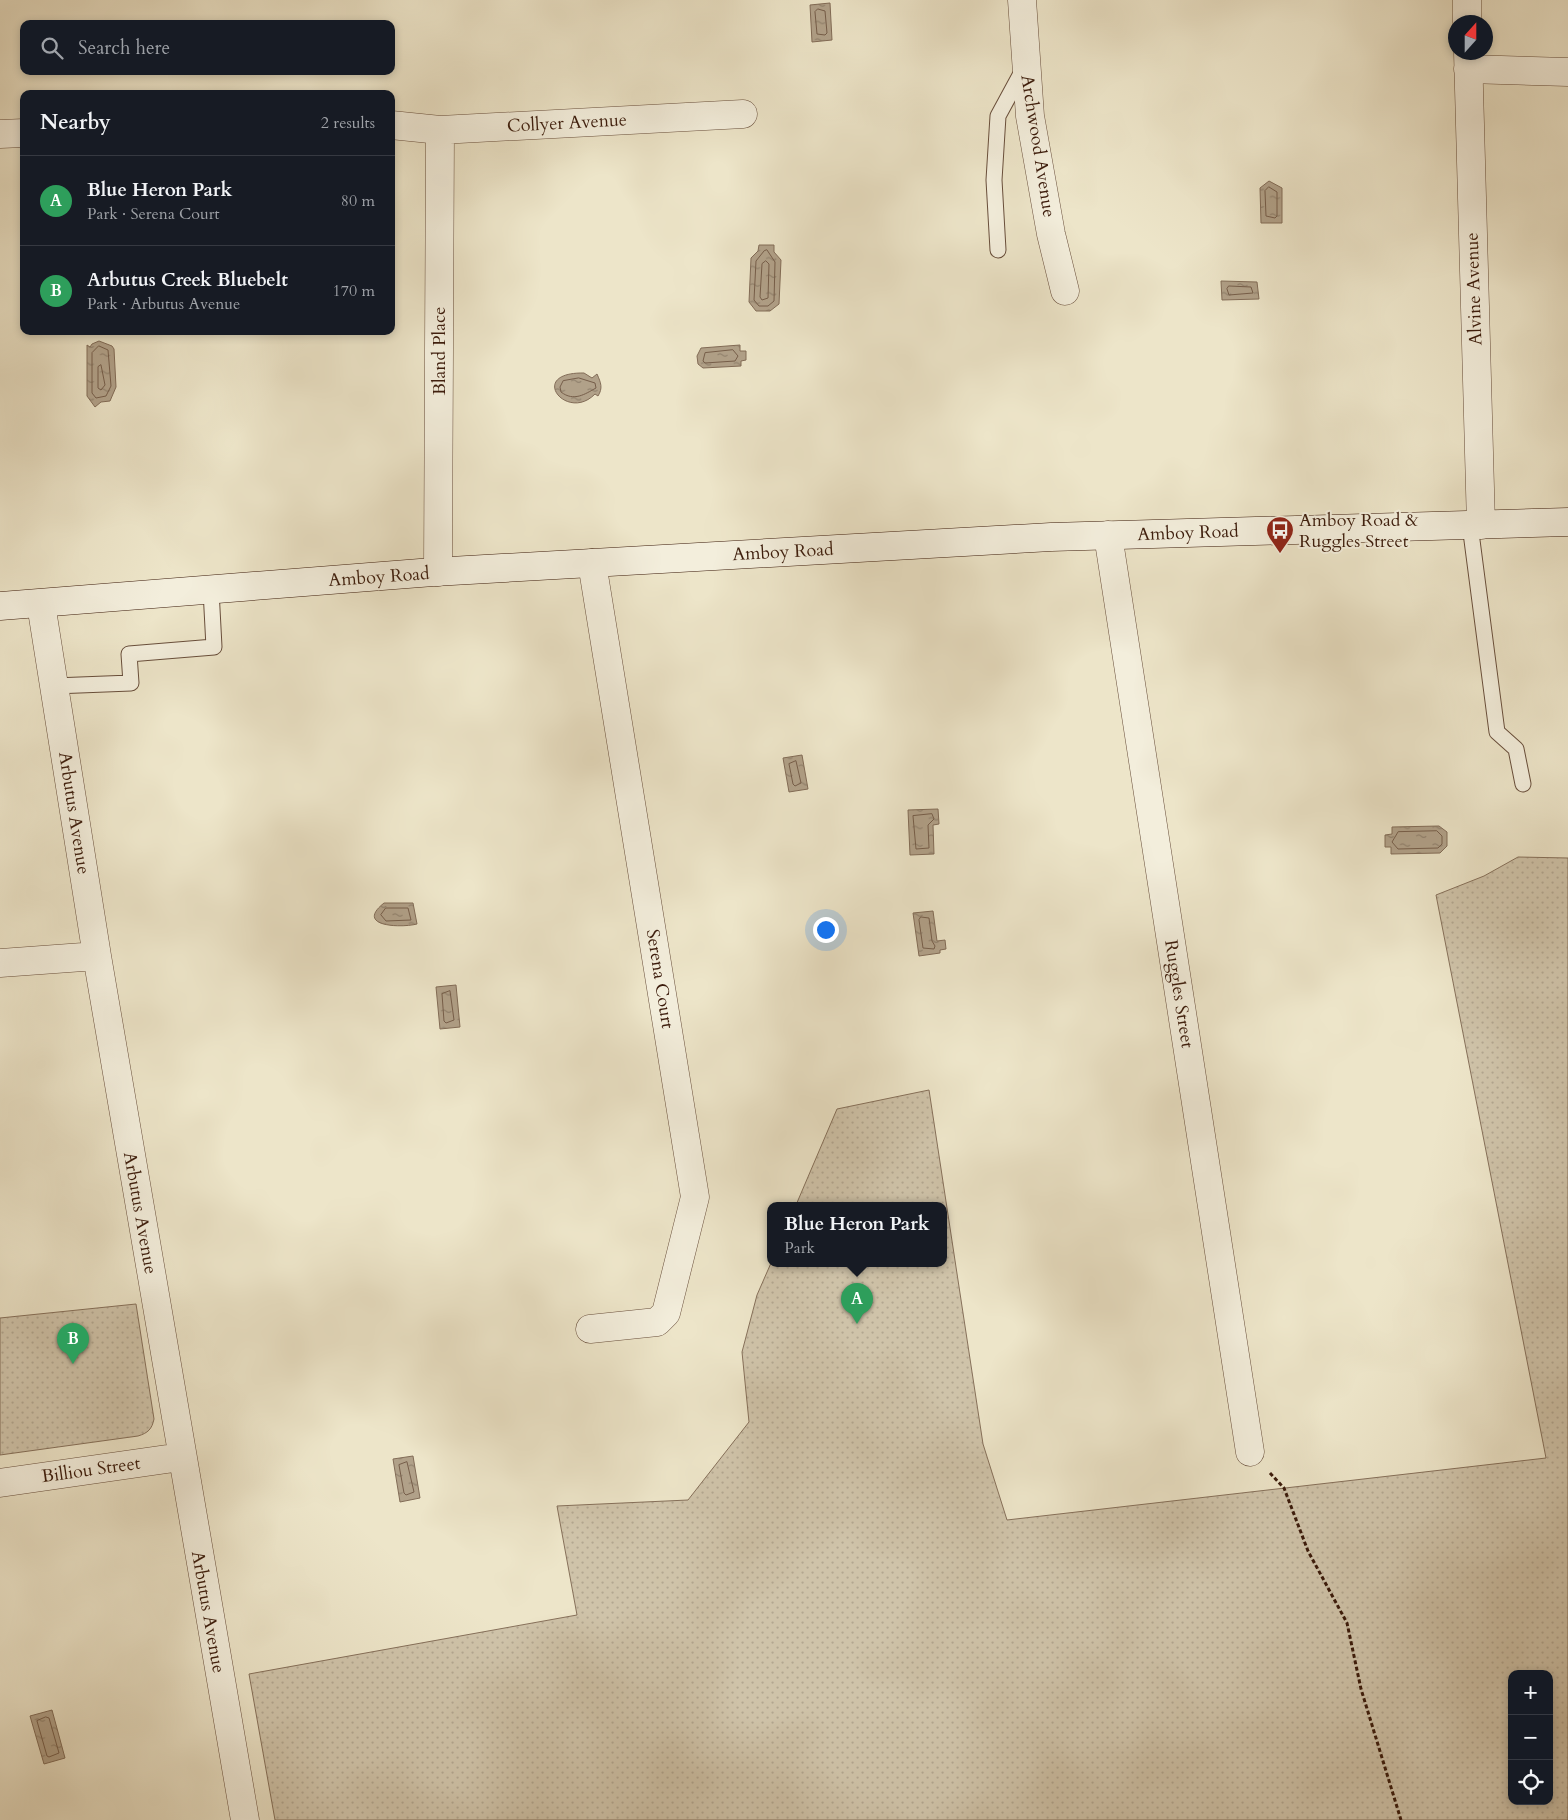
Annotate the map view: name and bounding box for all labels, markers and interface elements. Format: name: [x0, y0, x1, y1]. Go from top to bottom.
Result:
north arrow: [1448, 15, 1493, 60]
search box: [20, 20, 395, 75]
icon: search: [38, 34, 66, 62]
text: Search here: [78, 35, 170, 61]
street label: Archwood Avenue: [1014, 73, 1062, 219]
street label: Collyer Avenue: [506, 107, 628, 139]
text: Nearby: [40, 108, 111, 137]
text: 2 results: [321, 112, 375, 134]
text: Blue Heron Park: [87, 177, 232, 203]
text: A: [50, 190, 62, 212]
text: 80 m: [341, 190, 375, 212]
text: Park · Serena Court: [87, 203, 220, 225]
street label: Alvine Avenue: [1460, 232, 1488, 346]
text: Arbutus Creek Bluebelt: [87, 267, 288, 293]
text: B: [50, 280, 62, 302]
text: 170 m: [333, 280, 375, 302]
text: Park · Arbutus Avenue: [87, 293, 240, 315]
street label: Bland Place: [427, 307, 452, 395]
place label: Amboy Road & Ruggles Street: [1299, 508, 1419, 554]
bus stop icon: Amboy Road & Ruggles Street: [1265, 515, 1295, 554]
street label: Amboy Road: [1137, 519, 1239, 547]
street label: Amboy Road: [732, 537, 835, 567]
street label: Amboy Road: [328, 561, 431, 593]
street label: Arbutus Avenue: [52, 750, 96, 876]
your location: [813, 917, 839, 943]
street label: Serena Court: [640, 927, 680, 1031]
street label: Ruggles Street: [1158, 938, 1200, 1050]
street label: Arbutus Avenue: [117, 1150, 163, 1276]
popup: [767, 1202, 947, 1267]
text: Blue Heron Park: [784, 1211, 930, 1237]
text: Park: [784, 1237, 815, 1259]
pin: A: [841, 1283, 873, 1324]
pin: B: [57, 1323, 89, 1364]
street label: Billiou Street: [40, 1451, 142, 1489]
street label: Arbutus Avenue: [185, 1549, 231, 1675]
map controls: [1508, 1670, 1553, 1805]
button: +: [1508, 1670, 1553, 1715]
button: −: [1508, 1715, 1553, 1760]
button: locate: [1508, 1760, 1553, 1805]

